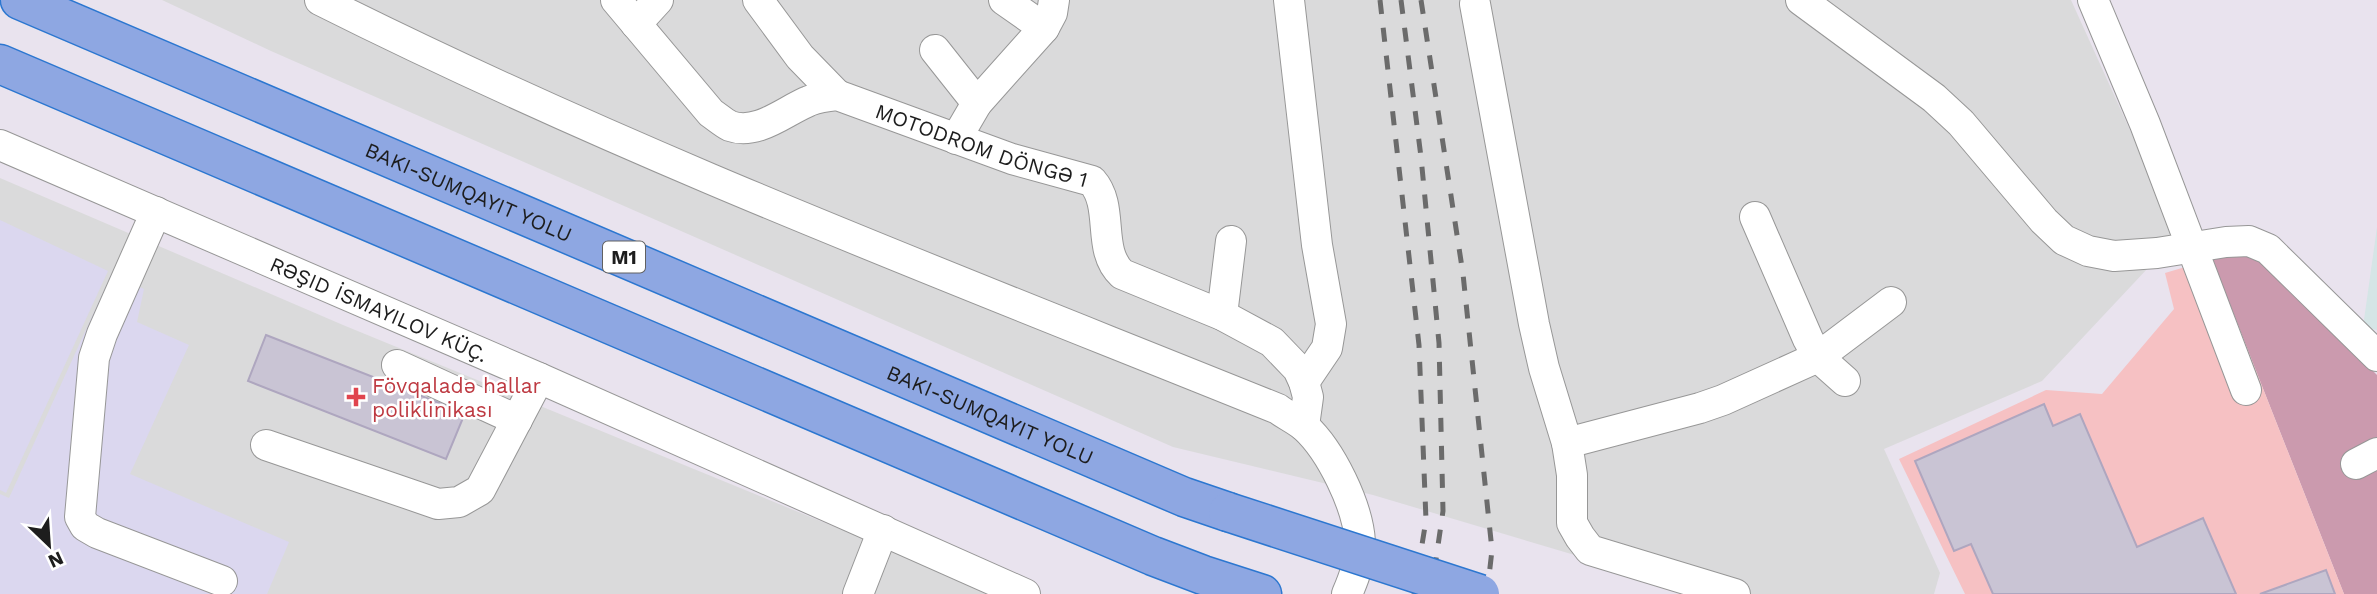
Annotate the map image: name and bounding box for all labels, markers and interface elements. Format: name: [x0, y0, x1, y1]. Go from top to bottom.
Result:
street label: MOTODROM DÖNGƏ 1: [872, 98, 1091, 192]
street label: BAKI-SUMQAYIT YOLU: [362, 136, 576, 247]
road number: M1: [603, 242, 645, 272]
street label: RƏŞID İSMAYILOV KÜÇ.: [266, 251, 492, 367]
street label: BAKI-SUMQAYIT YOLU: [883, 359, 1097, 469]
place label: Fövqaladə hallar poliklinikası: [372, 373, 542, 422]
marker: Fövqaladə hallar poliklinikası: [346, 387, 366, 407]
north arrow: [14, 510, 84, 580]
text: N: [45, 547, 67, 573]

